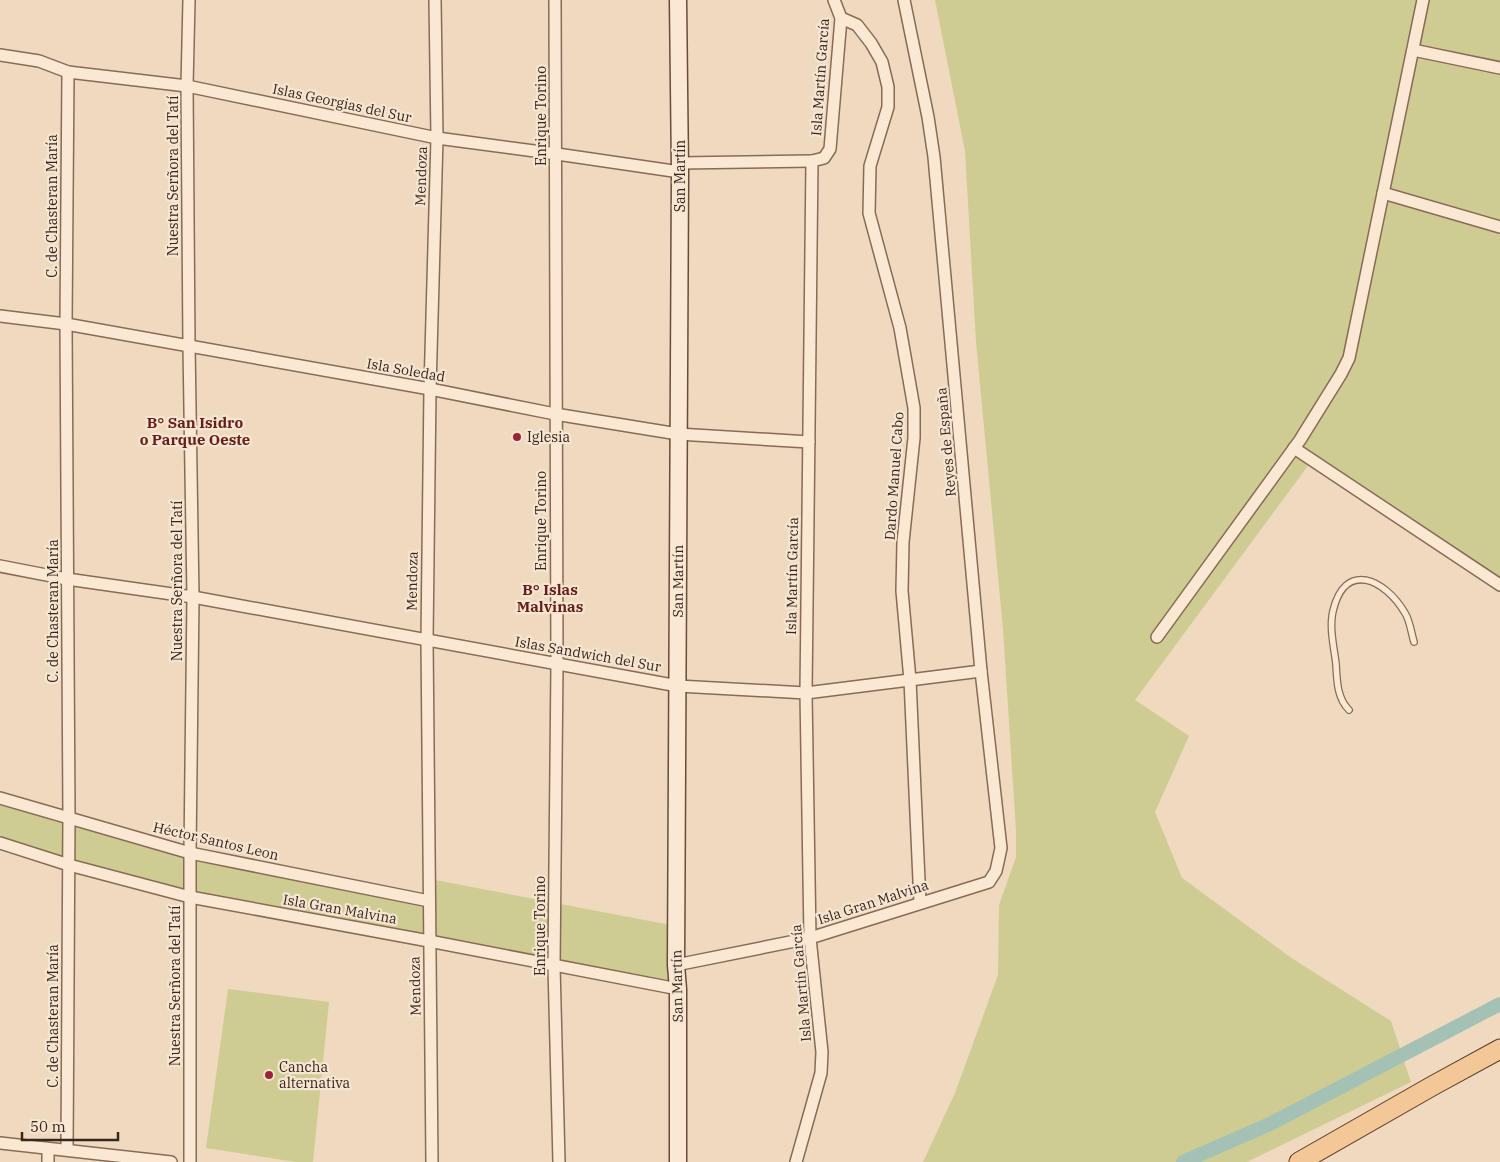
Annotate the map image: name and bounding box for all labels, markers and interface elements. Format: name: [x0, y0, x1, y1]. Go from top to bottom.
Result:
street label: Isla Martín García: [807, 17, 833, 136]
street label: Enrique Torino: [532, 66, 550, 166]
street label: Islas Georgias del Sur: [271, 79, 414, 127]
street label: Nuestra Serñora del Tatí: [164, 96, 182, 256]
street label: C. de Chasteran María: [43, 134, 61, 278]
street label: San Martín: [671, 140, 689, 212]
street label: Mendoza: [411, 146, 431, 206]
street label: Isla Soledad: [365, 354, 447, 386]
street label: Reyes de España: [932, 386, 960, 497]
street label: Dardo Manuel Cabo: [881, 411, 907, 541]
district label: B° San Isidro o Parque Oeste: [140, 413, 250, 449]
place label: Iglesia: [527, 428, 570, 446]
marker: Iglesia: [511, 431, 523, 443]
street label: Enrique Torino: [532, 471, 550, 571]
street label: Nuestra Serñora del Tatí: [168, 501, 186, 661]
street label: Isla Martín García: [782, 517, 802, 635]
street label: C. de Chasteran María: [44, 539, 62, 683]
street label: San Martín: [669, 545, 687, 617]
street label: Mendoza: [402, 551, 422, 611]
district label: B° Islas Malvinas: [517, 580, 583, 616]
street label: Islas Sandwich del Sur: [514, 632, 663, 676]
street label: Héctor Santos Leon: [151, 818, 281, 864]
street label: Isla Gran Malvina: [815, 875, 931, 928]
street label: Enrique Torino: [531, 876, 549, 976]
street label: Isla Gran Malvina: [282, 890, 399, 928]
street label: Nuestra Serñora del Tatí: [166, 906, 184, 1066]
street label: Isla Martín García: [787, 923, 815, 1042]
street label: C. de Chasteran María: [44, 944, 62, 1088]
street label: San Martín: [667, 950, 687, 1022]
street label: Mendoza: [405, 956, 425, 1016]
place label: Cancha alternativa: [279, 1058, 351, 1092]
marker: Cancha alternativa: [263, 1069, 275, 1081]
scale bar: [22, 1110, 119, 1142]
text: 50 m: [30, 1117, 66, 1136]

